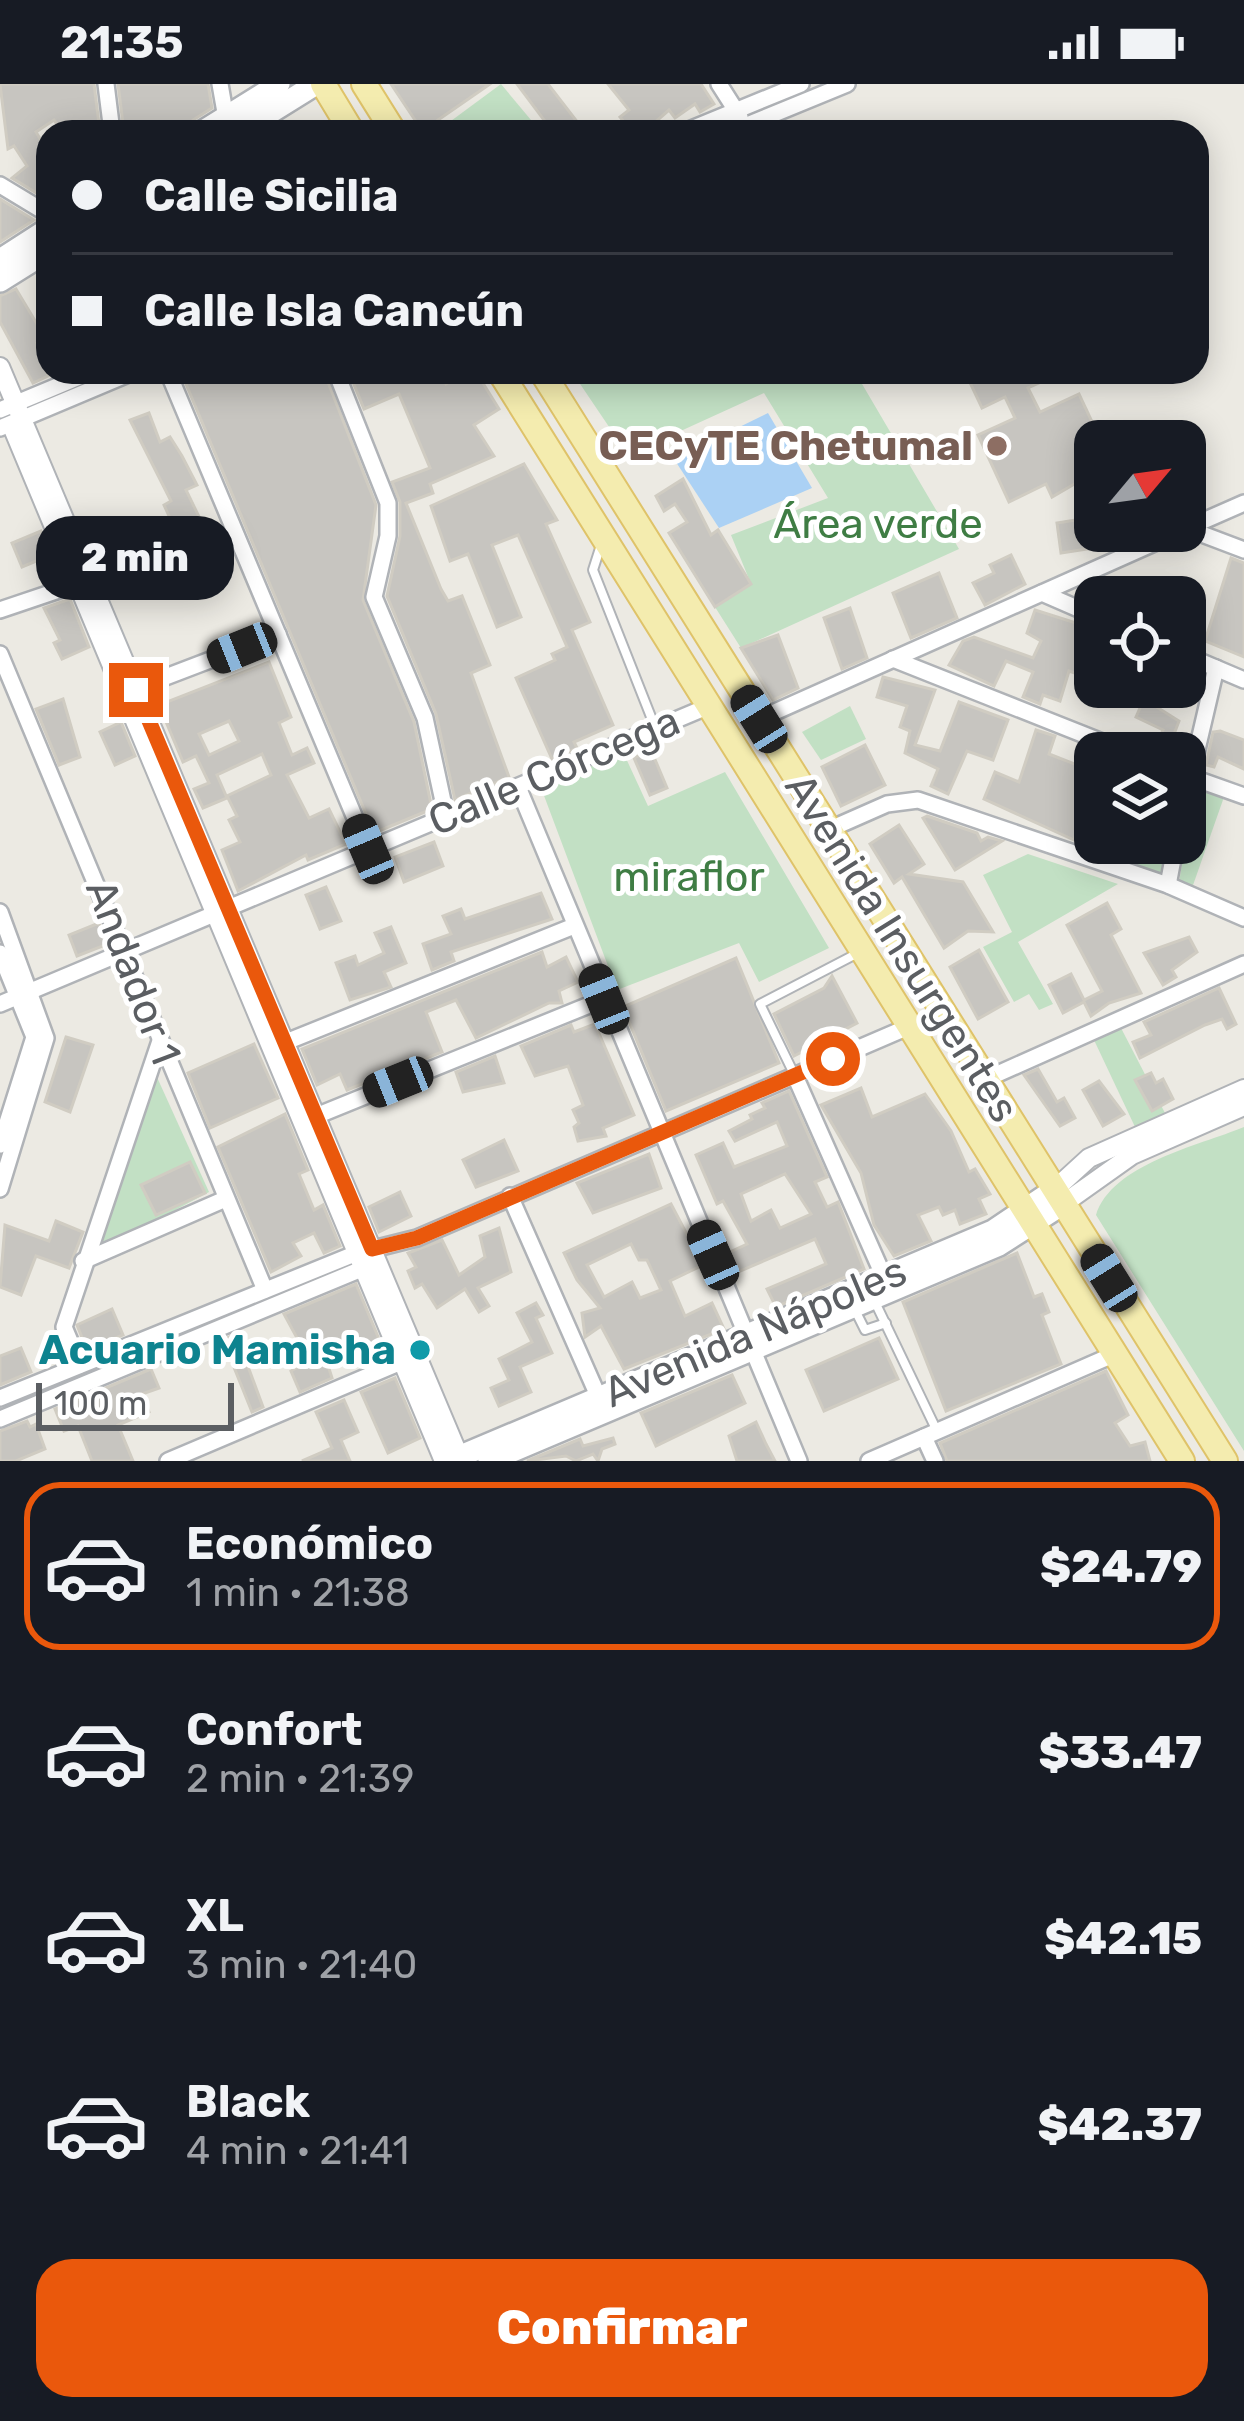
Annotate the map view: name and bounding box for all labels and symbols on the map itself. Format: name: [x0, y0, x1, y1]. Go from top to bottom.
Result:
north arrow: [1074, 420, 1206, 552]
place label: CECyTE Chetumal: [598, 421, 973, 471]
marker: CECyTE Chetumal: [984, 433, 1010, 459]
park label: Área verde: [773, 499, 983, 549]
callout: 2 min: [37, 516, 235, 600]
car: [202, 618, 282, 678]
route end: [109, 663, 163, 717]
car: [725, 679, 793, 759]
street label: Calle Córcega: [421, 696, 687, 846]
street label: Avenida Insurgentes: [775, 765, 1029, 1131]
car: [337, 809, 399, 889]
park label: miraflor: [613, 852, 765, 902]
street label: Andador 1: [75, 872, 191, 1072]
car: [574, 959, 634, 1039]
route start: [806, 1032, 860, 1086]
car: [358, 1052, 438, 1112]
car: [682, 1215, 744, 1295]
car: [1075, 1238, 1143, 1318]
street label: Avenida Nápoles: [596, 1246, 914, 1418]
place label: Acuario Mamisha: [39, 1325, 396, 1375]
marker: Acuario Mamisha: [407, 1337, 433, 1363]
scale bar: [36, 1377, 234, 1430]

